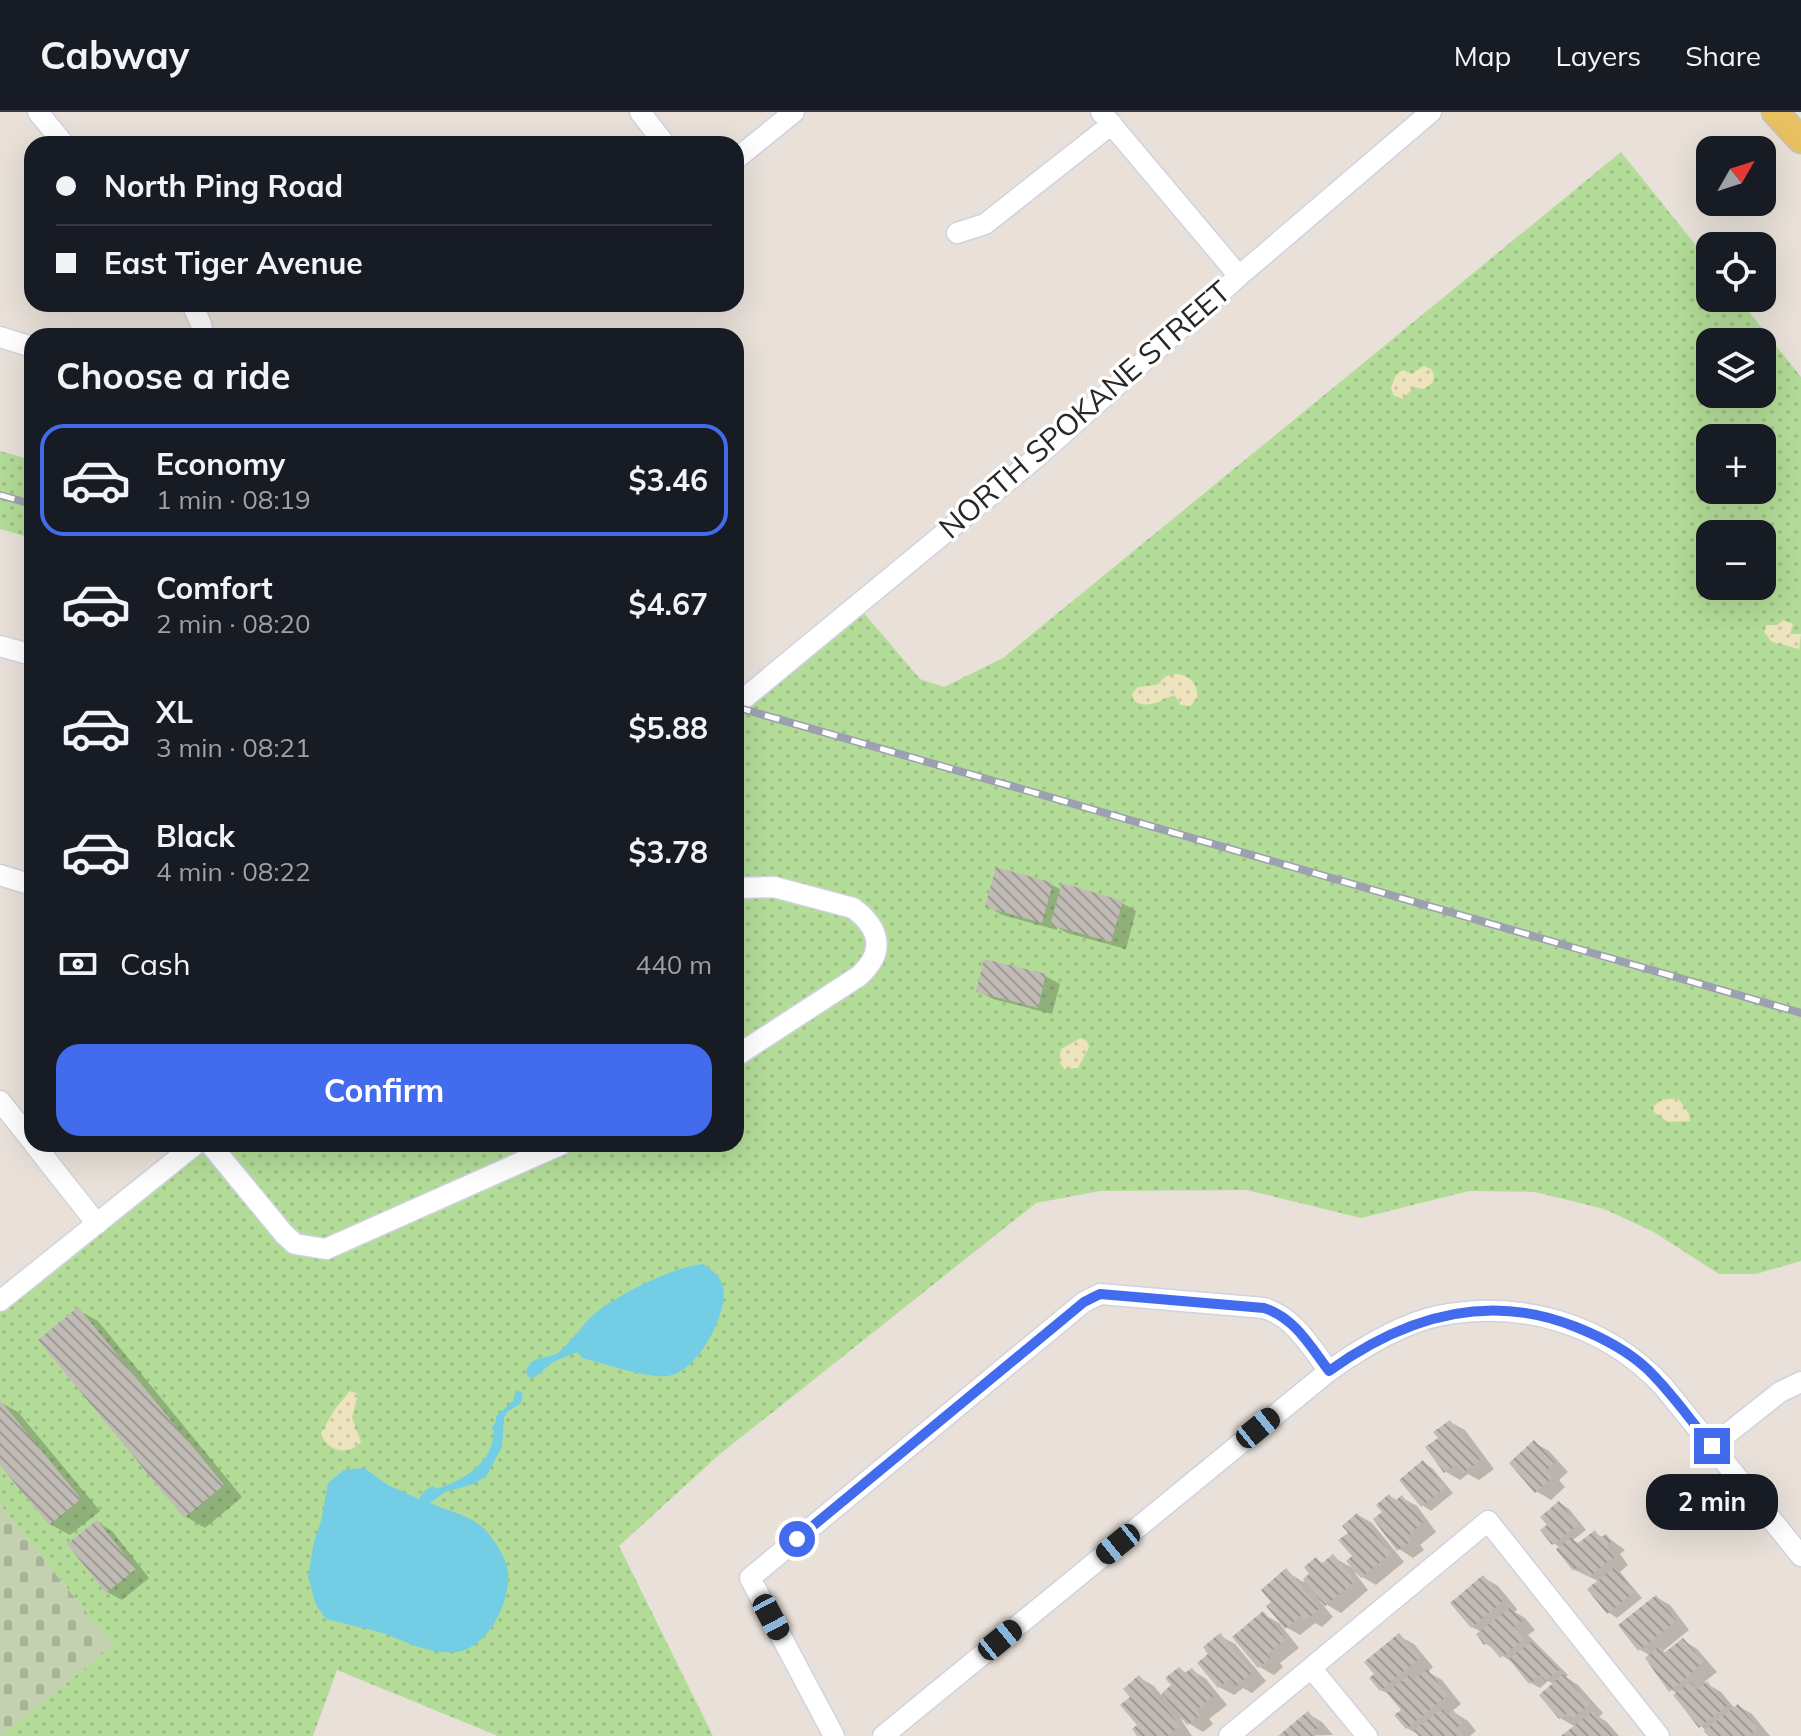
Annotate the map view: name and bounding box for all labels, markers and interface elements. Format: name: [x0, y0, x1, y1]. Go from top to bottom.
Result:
text: Cabway: [40, 31, 189, 79]
text: Map: [1454, 38, 1511, 73]
text: Layers: [1555, 38, 1641, 73]
text: Share: [1685, 38, 1761, 73]
north arrow: [1696, 136, 1776, 216]
map controls: [1696, 136, 1776, 600]
text: North Ping Road: [104, 167, 343, 205]
button: locate: [1696, 232, 1776, 312]
text: East Tiger Avenue: [104, 244, 363, 282]
street label: NORTH SPOKANE STREET: [931, 272, 1238, 546]
button: layers: [1696, 328, 1776, 408]
text: Choose a ride: [56, 353, 290, 398]
button: +: [1696, 424, 1776, 504]
icon: car: [60, 444, 132, 516]
text: Economy: [156, 445, 285, 483]
text: $3.46: [629, 461, 708, 499]
text: 1 min · 08:19: [156, 483, 311, 516]
button: −: [1696, 520, 1776, 600]
icon: car: [60, 568, 132, 640]
text: Comfort: [156, 569, 273, 607]
text: $4.67: [629, 585, 708, 623]
text: 2 min · 08:20: [156, 607, 311, 640]
icon: car: [60, 692, 132, 764]
text: XL: [156, 693, 193, 731]
text: $5.88: [629, 709, 708, 747]
text: 3 min · 08:21: [156, 731, 311, 764]
icon: car: [60, 816, 132, 888]
text: Black: [156, 817, 235, 855]
text: $3.78: [629, 833, 708, 871]
text: 4 min · 08:22: [156, 855, 311, 888]
icon: cash: [56, 942, 100, 986]
text: Cash: [120, 945, 191, 983]
text: 440 m: [636, 948, 712, 981]
button: Confirm: [56, 1044, 712, 1136]
car: [1232, 1404, 1284, 1452]
route end: [1694, 1428, 1730, 1464]
callout: 2 min: [1646, 1474, 1778, 1530]
text: 2 min: [1678, 1485, 1746, 1518]
car: [1092, 1520, 1144, 1568]
route start: [779, 1521, 815, 1557]
car: [749, 1590, 793, 1644]
car: [974, 1616, 1026, 1664]

